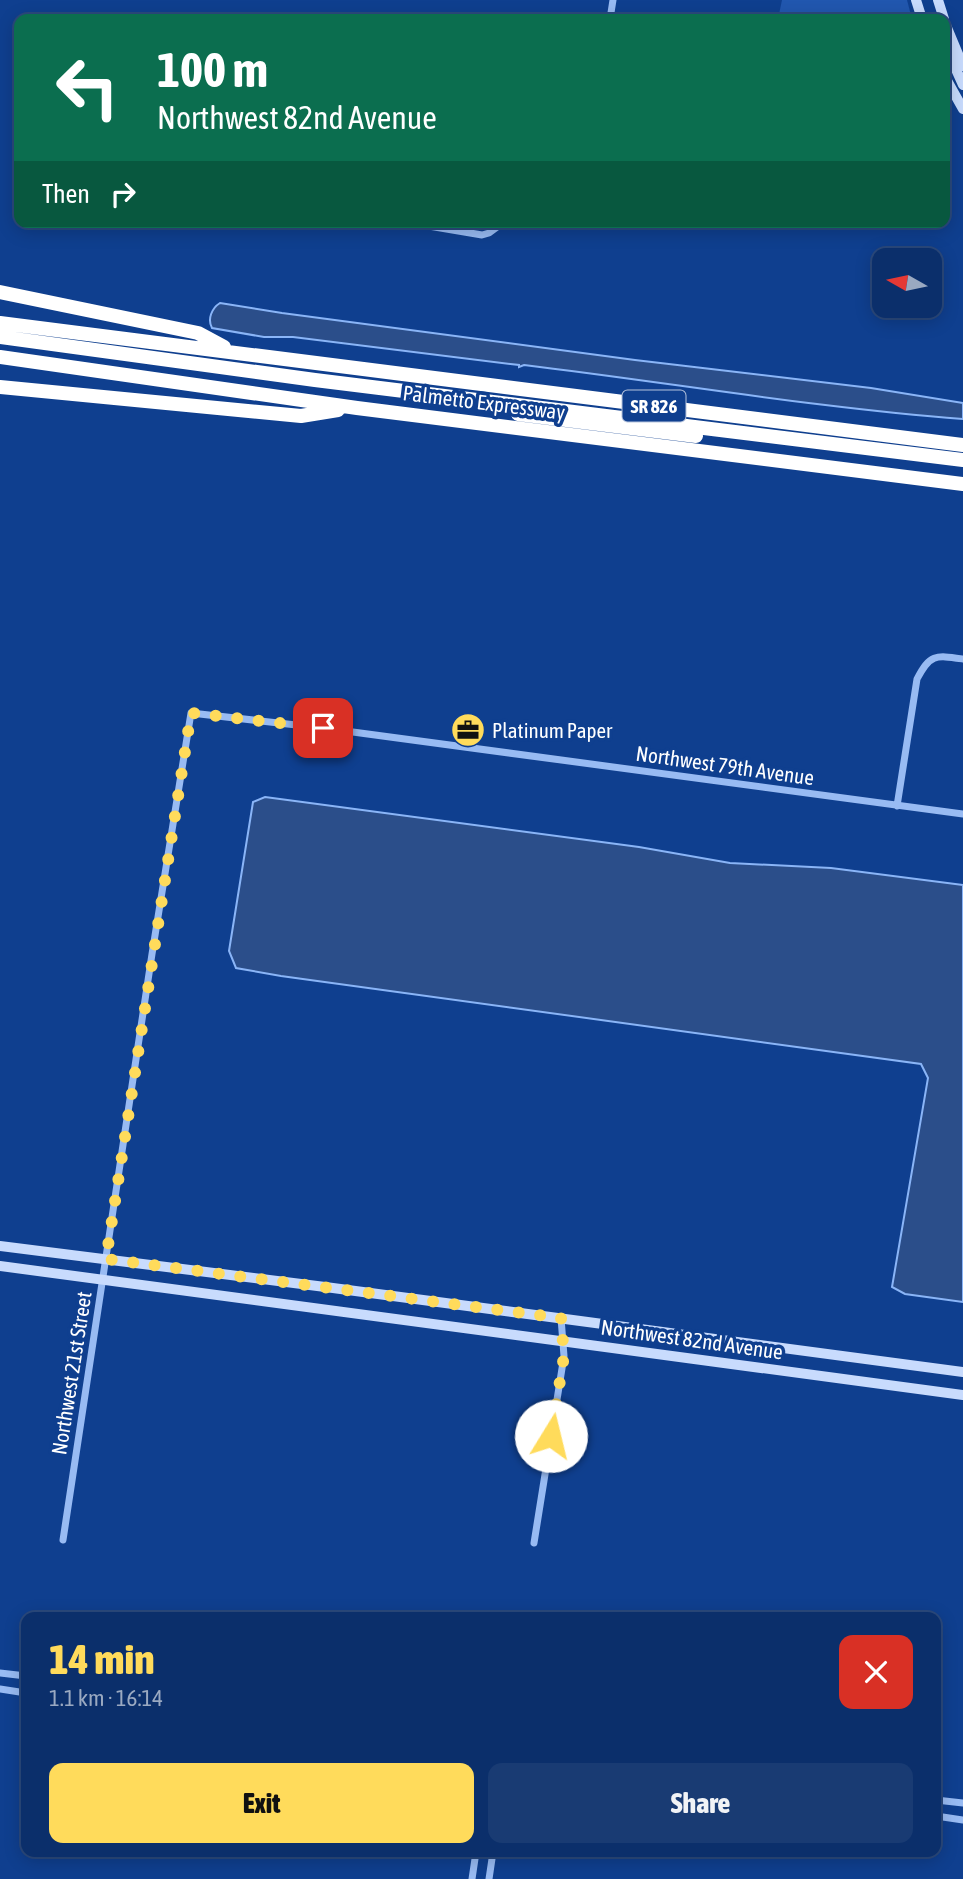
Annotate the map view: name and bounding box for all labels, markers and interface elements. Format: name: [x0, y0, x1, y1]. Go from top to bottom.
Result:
text: 100 m: [157, 41, 268, 97]
icon: left: [42, 42, 133, 133]
text: Northwest 82nd Avenue: [157, 99, 437, 136]
icon: right: [104, 175, 142, 213]
text: Then: [42, 179, 90, 209]
north arrow: [872, 248, 942, 318]
map controls: [872, 248, 942, 318]
street label: Palmetto Expressway: [402, 380, 567, 424]
road number: SR 826: [622, 390, 686, 422]
pin: [293, 698, 353, 758]
icon: arrive: [304, 709, 342, 747]
office icon: Platinum Paper: [449, 711, 487, 749]
place label: Platinum Paper: [492, 718, 613, 742]
street label: Northwest 79th Avenue: [634, 741, 816, 789]
street label: Northwest 21st Street: [46, 1290, 96, 1456]
street label: Northwest 82nd Avenue: [599, 1314, 785, 1364]
position arrow: [514, 1399, 588, 1473]
text: 14 min: [49, 1635, 155, 1683]
button: close: [839, 1635, 913, 1709]
text: 1.1 km · 16:14: [49, 1685, 163, 1711]
button: Exit: [49, 1763, 474, 1843]
button: Share: [488, 1763, 913, 1843]

